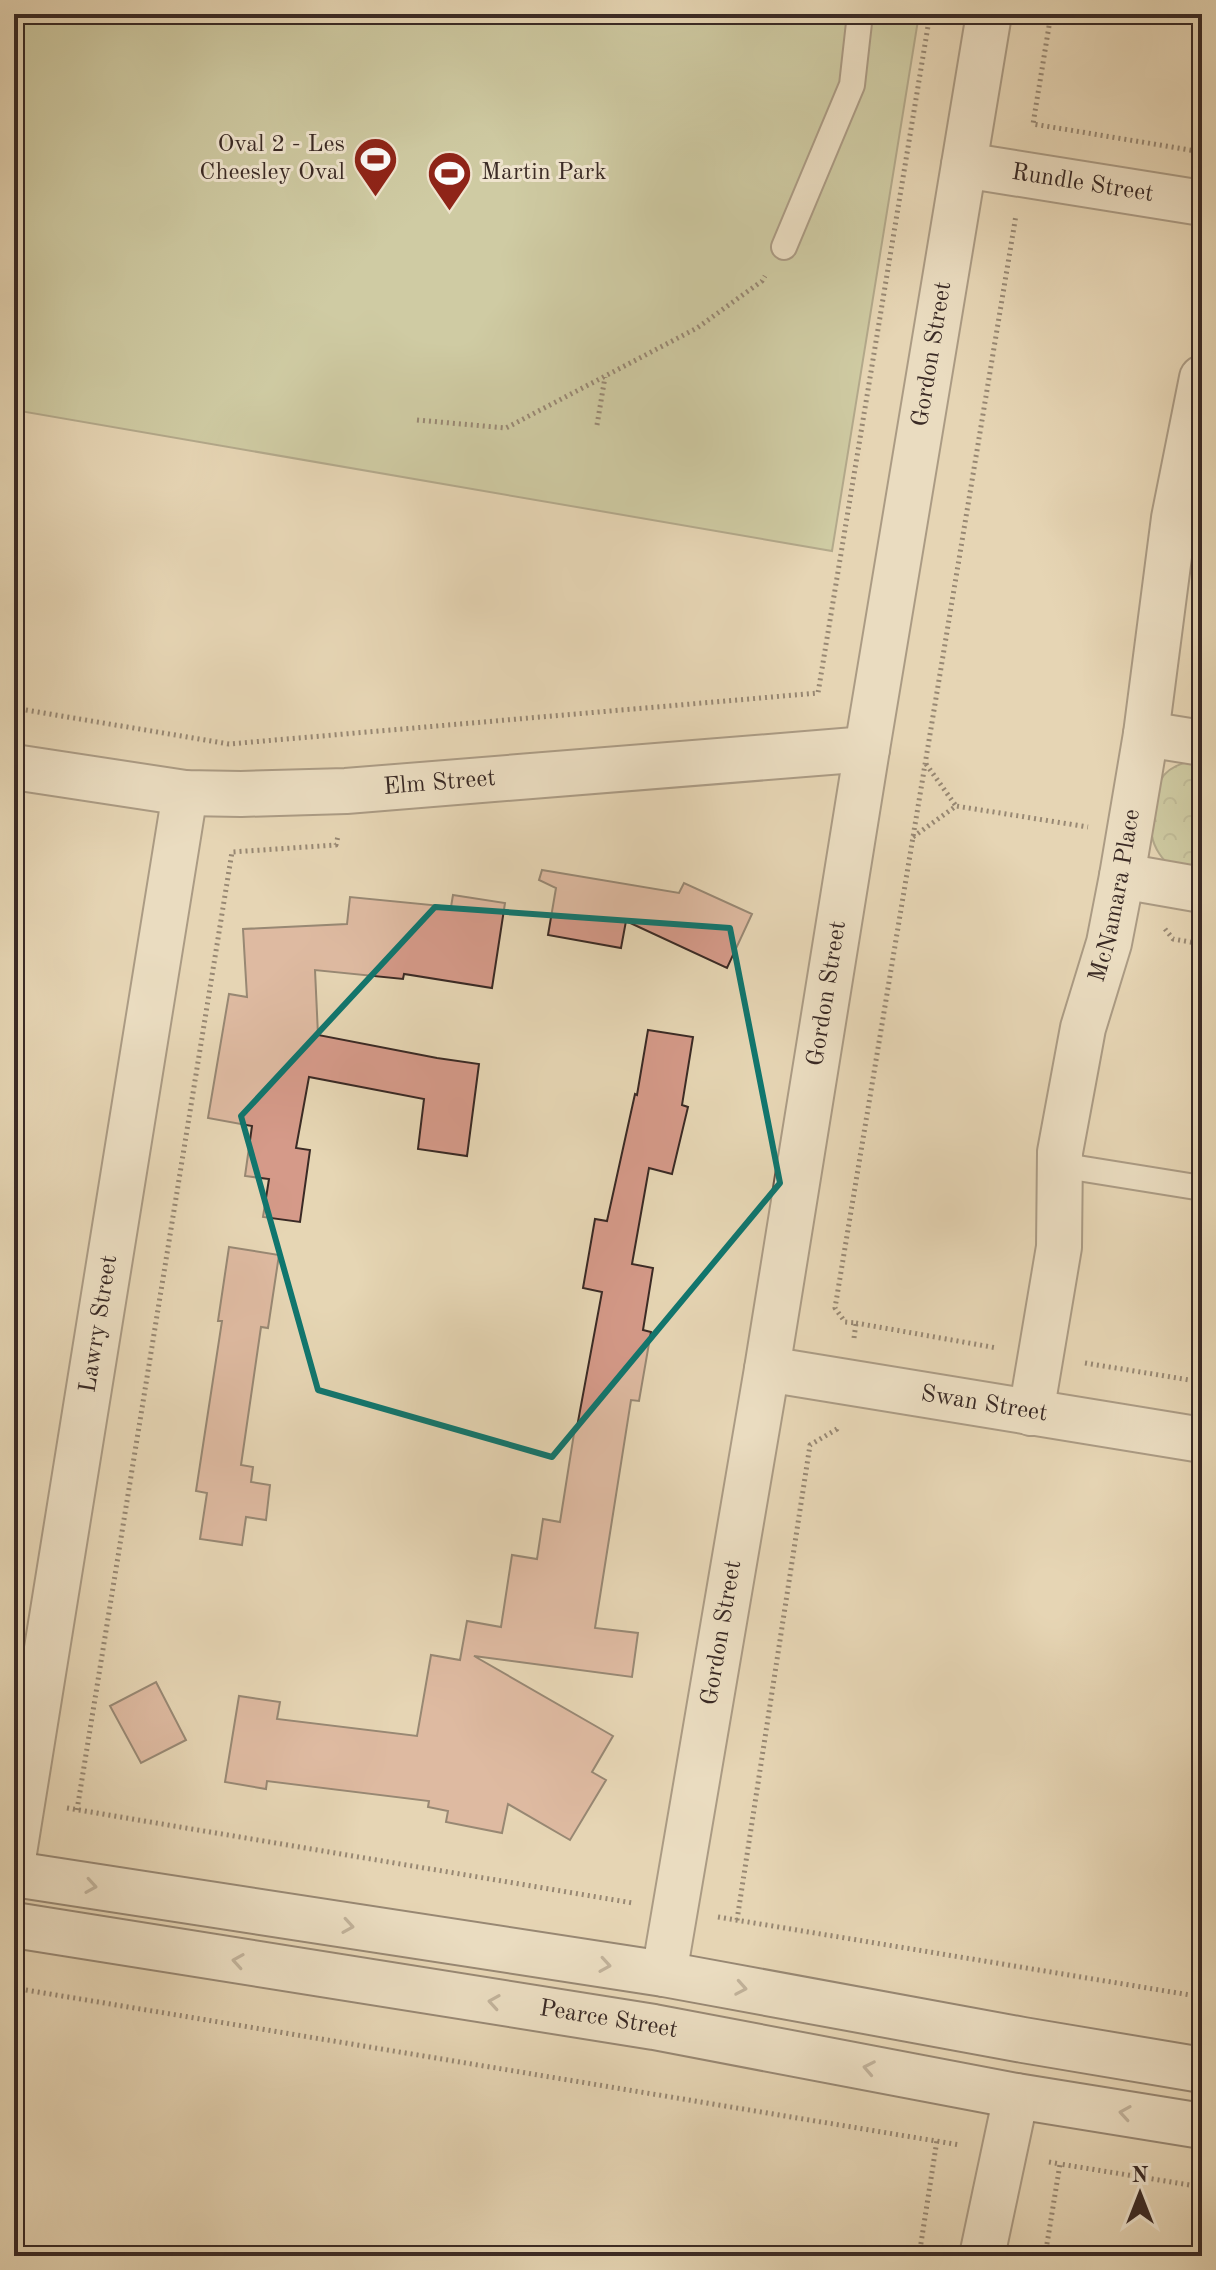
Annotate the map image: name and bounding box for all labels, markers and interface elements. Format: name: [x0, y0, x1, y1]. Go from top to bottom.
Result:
place label: Oval 2 - Les Cheesley Oval: [199, 133, 345, 185]
sports icon: Oval 2 - Les Cheesley Oval: [352, 135, 400, 198]
sports icon: Martin Park: [426, 149, 474, 212]
place label: Martin Park: [481, 161, 607, 185]
street label: Rundle Street: [1010, 161, 1155, 207]
street label: Gordon Street: [909, 280, 956, 429]
street label: Elm Street: [383, 767, 497, 800]
street label: McNamara Place: [1086, 807, 1145, 985]
street label: Gordon Street: [804, 919, 851, 1068]
street label: Lawry Street: [76, 1253, 122, 1394]
street label: Swan Street: [919, 1382, 1049, 1427]
street label: Gordon Street: [698, 1559, 746, 1707]
one-way arrow: [84, 1877, 98, 1894]
one-way arrow: [341, 1917, 355, 1934]
one-way arrow: [231, 1953, 245, 1970]
one-way arrow: [598, 1956, 612, 1973]
one-way arrow: [734, 1979, 748, 1996]
one-way arrow: [488, 1994, 501, 2011]
street label: Pearce Street: [538, 1997, 680, 2043]
one-way arrow: [863, 2060, 876, 2077]
one-way arrow: [1118, 2106, 1132, 2123]
north arrow: [1100, 2154, 1180, 2234]
text: N: [1132, 2165, 1149, 2187]

